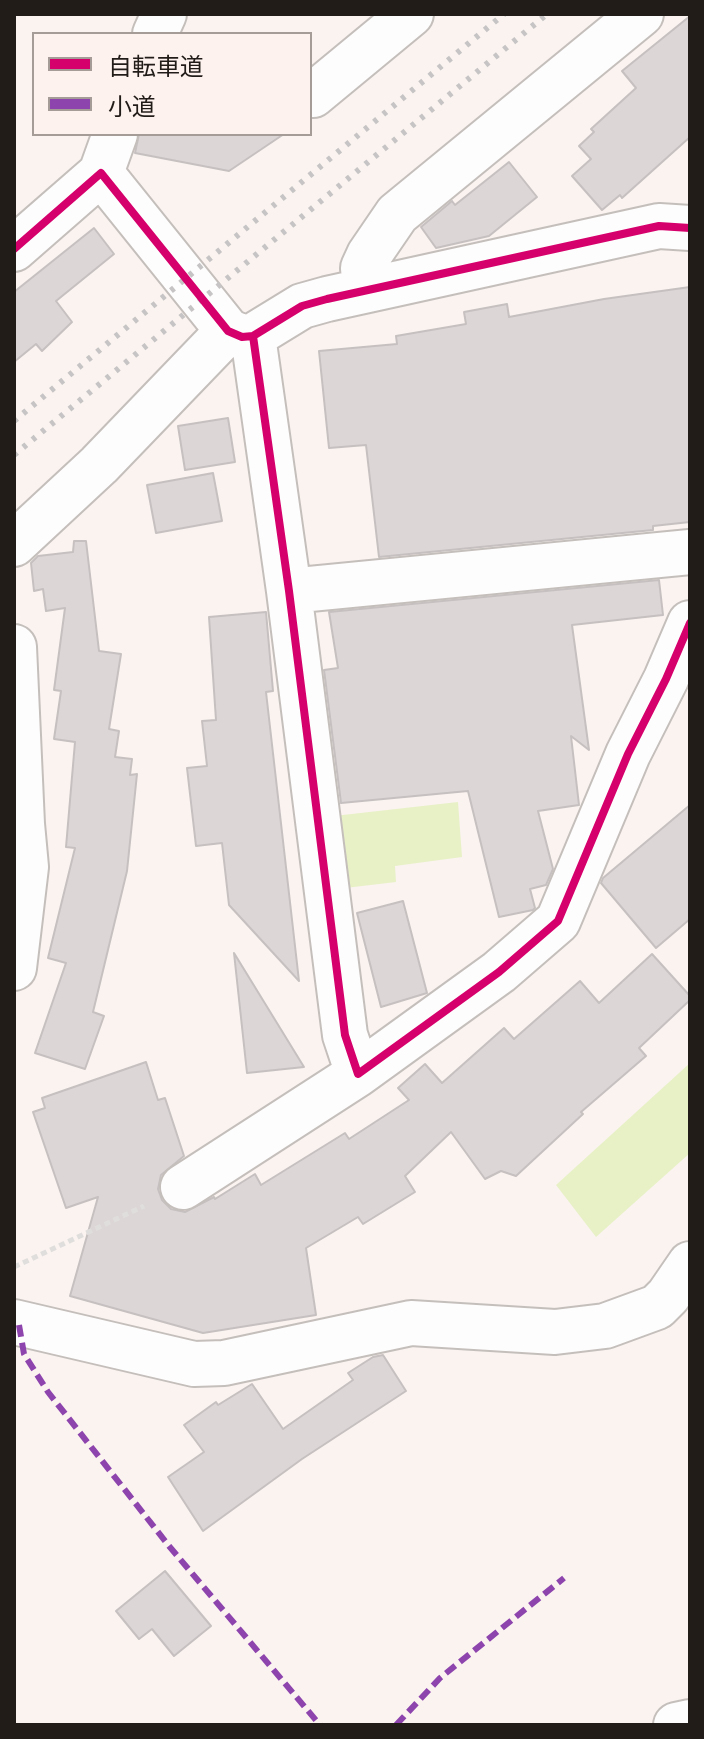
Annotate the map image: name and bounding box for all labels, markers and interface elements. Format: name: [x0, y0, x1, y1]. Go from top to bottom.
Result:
legend: [32, 32, 312, 136]
text: 自転車道: [108, 52, 204, 81]
text: 小道: [108, 92, 156, 121]

